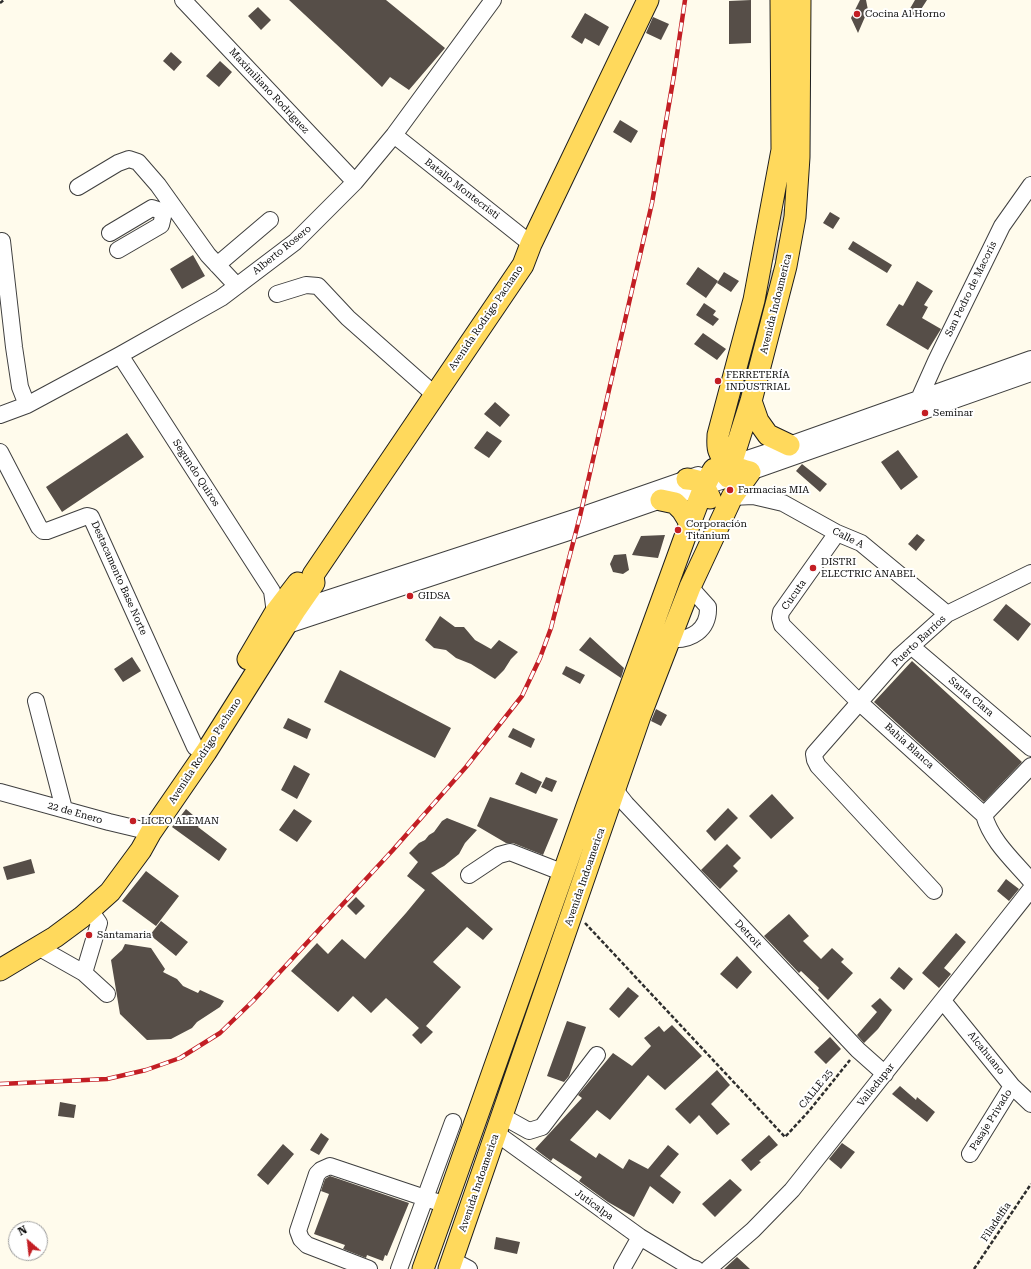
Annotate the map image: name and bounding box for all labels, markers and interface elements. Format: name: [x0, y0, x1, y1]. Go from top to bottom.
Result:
place label: Cocina Al Horno: [865, 8, 945, 20]
marker: Cocina Al Horno: [852, 9, 862, 19]
street label: Maximiliano Rodriguez: [226, 46, 312, 136]
street label: Batallo Montecristi: [422, 156, 502, 222]
street label: Alberto Rosero: [250, 223, 314, 277]
street label: San Pedro de Macoris: [943, 239, 999, 339]
street label: Avenida Indoamerica: [758, 253, 794, 355]
street label: Avenida Rodrigo Pachano: [446, 263, 526, 373]
place label: FERRETERÍA INDUSTRIAL: [726, 369, 790, 392]
marker: FERRETERÍA INDUSTRIAL: [713, 376, 723, 386]
place label: Seminar: [933, 407, 973, 419]
marker: Seminar: [920, 408, 930, 418]
street label: Segundo Quiros: [170, 437, 222, 509]
place label: Farmacias MIA: [738, 484, 809, 496]
marker: Farmacias MIA: [725, 485, 735, 495]
place label: Corporación Titanium: [686, 518, 747, 542]
street label: Destacamento Base Norte: [88, 519, 150, 637]
marker: Corporación Titanium: [673, 525, 683, 535]
street label: Calle A: [830, 525, 866, 551]
place label: DISTRI ELECTRIC ANABEL: [821, 556, 915, 580]
marker: DISTRI ELECTRIC ANABEL: [808, 563, 818, 573]
street label: Cucuta: [779, 577, 809, 613]
place label: GIDSA: [418, 590, 450, 602]
marker: GIDSA: [405, 591, 415, 601]
street label: Puerto Barrios: [890, 613, 948, 669]
street label: Santa Clara: [946, 675, 996, 719]
street label: Avenida Rodrigo Pachano: [166, 696, 244, 806]
street label: Bahia Blanca: [882, 721, 936, 771]
street label: 22 de Enero: [46, 799, 104, 827]
place label: LICEO ALEMAN: [141, 815, 219, 827]
marker: LICEO ALEMAN: [128, 816, 138, 826]
street label: Avenida Indoamerica: [563, 826, 607, 928]
street label: Detroit: [732, 917, 764, 951]
place label: Santamaria: [97, 929, 152, 941]
marker: Santamaria: [84, 930, 94, 940]
street label: Alcahuano: [965, 1029, 1007, 1077]
street label: Valledupar: [855, 1061, 897, 1109]
street label: CALLE 25: [797, 1067, 835, 1111]
street label: Pasaje Privado: [967, 1087, 1015, 1153]
street label: Avenida Indoamerica: [457, 1132, 501, 1234]
street label: Juticalpa: [572, 1187, 616, 1223]
street label: Filadelfia: [979, 1200, 1013, 1244]
north arrow: [8, 1221, 48, 1261]
text: N: [16, 1223, 29, 1239]

